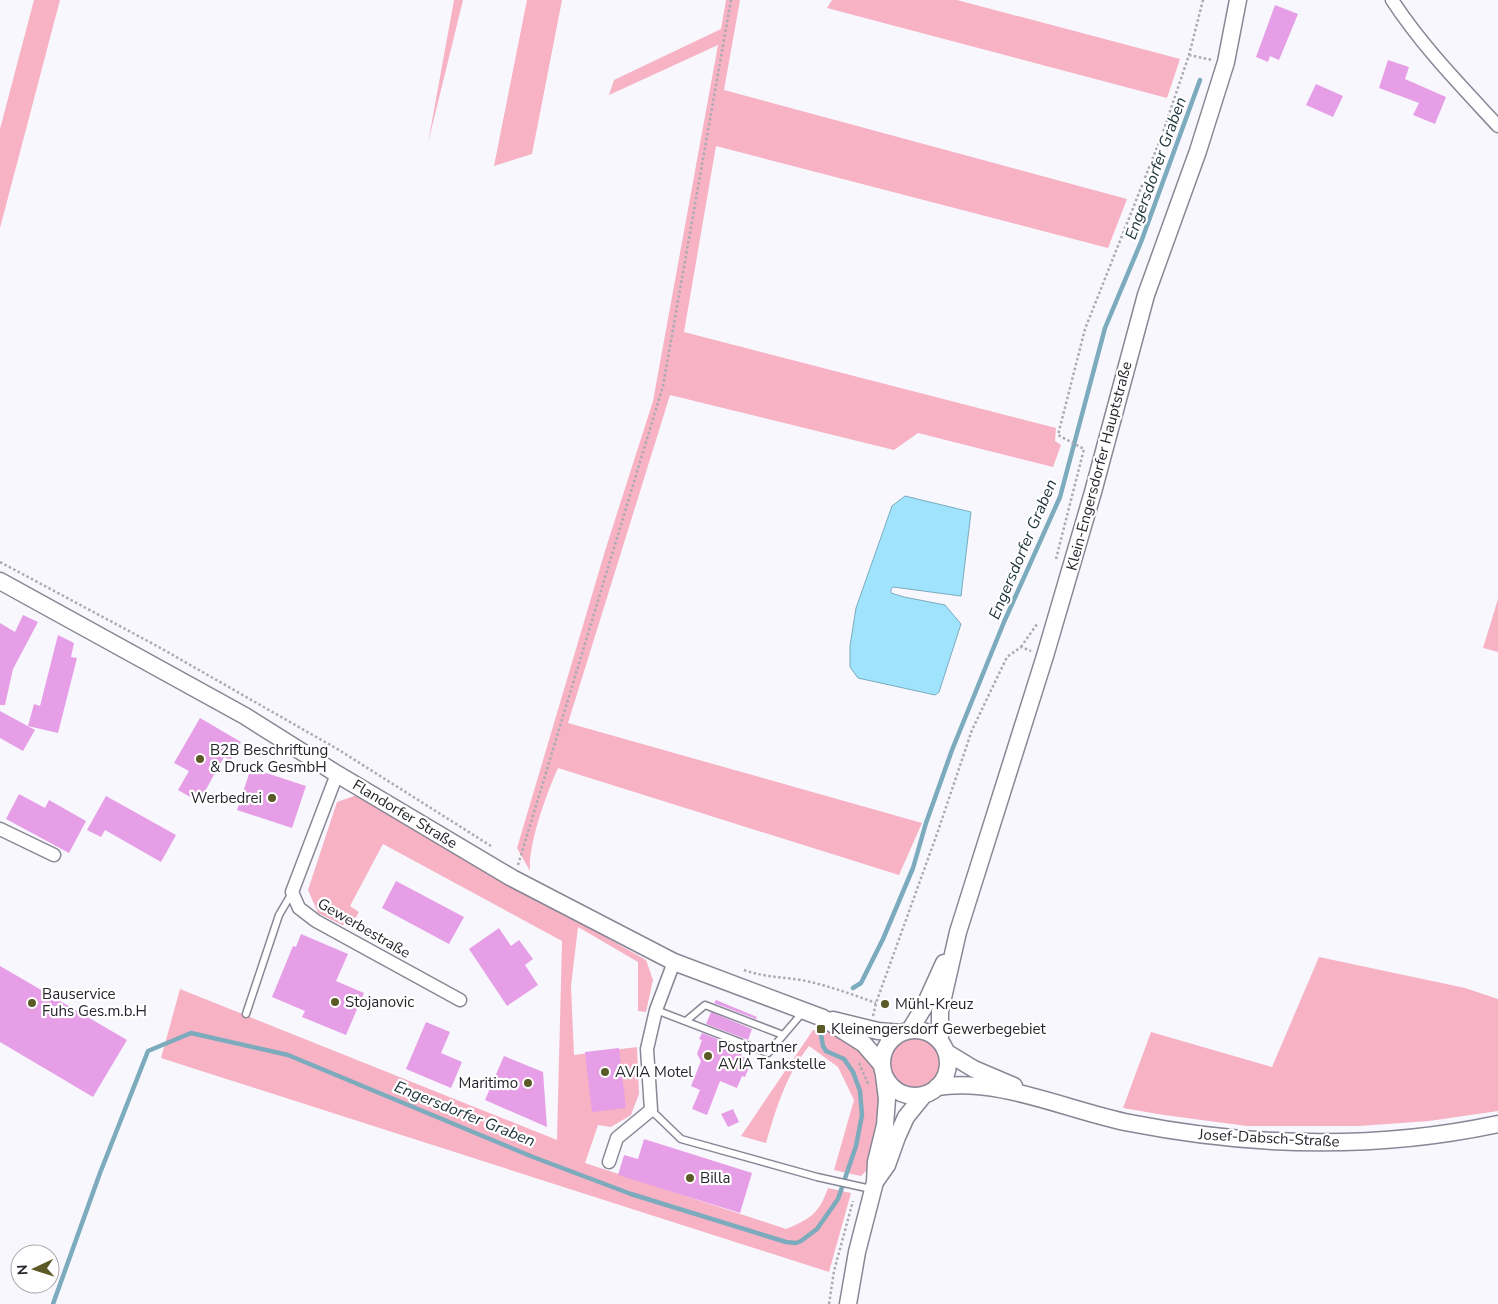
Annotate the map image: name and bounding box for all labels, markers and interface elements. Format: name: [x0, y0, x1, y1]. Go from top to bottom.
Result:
water label: Engersdorfer Graben: [1120, 94, 1192, 243]
street label: Klein-Engersdorfer Hauptstraße: [1061, 359, 1137, 573]
water label: Engersdorfer Graben: [983, 476, 1062, 623]
place label: B2B Beschriftung & Druck GesmbH: [210, 740, 328, 777]
marker: B2B Beschriftung & Druck GesmbH: [194, 753, 206, 765]
street label: Flandorfer Straße: [349, 775, 461, 853]
place label: Werbedrei: [191, 788, 262, 808]
marker: Werbedrei: [266, 792, 278, 804]
street label: Gewerbestraße: [314, 893, 414, 963]
place label: Bauservice Fuhs Ges.m.b.H: [42, 984, 147, 1021]
place label: Stojanovic: [345, 992, 414, 1012]
place label: Mühl-Kreuz: [895, 994, 973, 1014]
marker: Stojanovic: [329, 996, 341, 1008]
marker: Bauservice Fuhs Ges.m.b.H: [26, 997, 38, 1009]
marker: Mühl-Kreuz: [879, 998, 891, 1010]
place label: Kleinengersdorf Gewerbegebiet: [831, 1019, 1047, 1039]
marker: Kleinengersdorf Gewerbegebiet: [815, 1023, 827, 1035]
place label: Postpartner AVIA Tankstelle: [718, 1037, 826, 1074]
marker: Postpartner AVIA Tankstelle: [702, 1050, 714, 1062]
place label: AVIA Motel: [615, 1062, 693, 1082]
marker: AVIA Motel: [599, 1066, 611, 1078]
place label: Maritimo: [458, 1073, 518, 1093]
water label: Engersdorfer Graben: [391, 1076, 538, 1152]
marker: Maritimo: [522, 1077, 534, 1089]
street label: Josef-Dabsch-Straße: [1197, 1124, 1340, 1152]
place label: Billa: [700, 1168, 730, 1188]
marker: Billa: [684, 1172, 696, 1184]
north arrow: [10, 1244, 60, 1294]
text: N: [13, 1264, 32, 1276]

